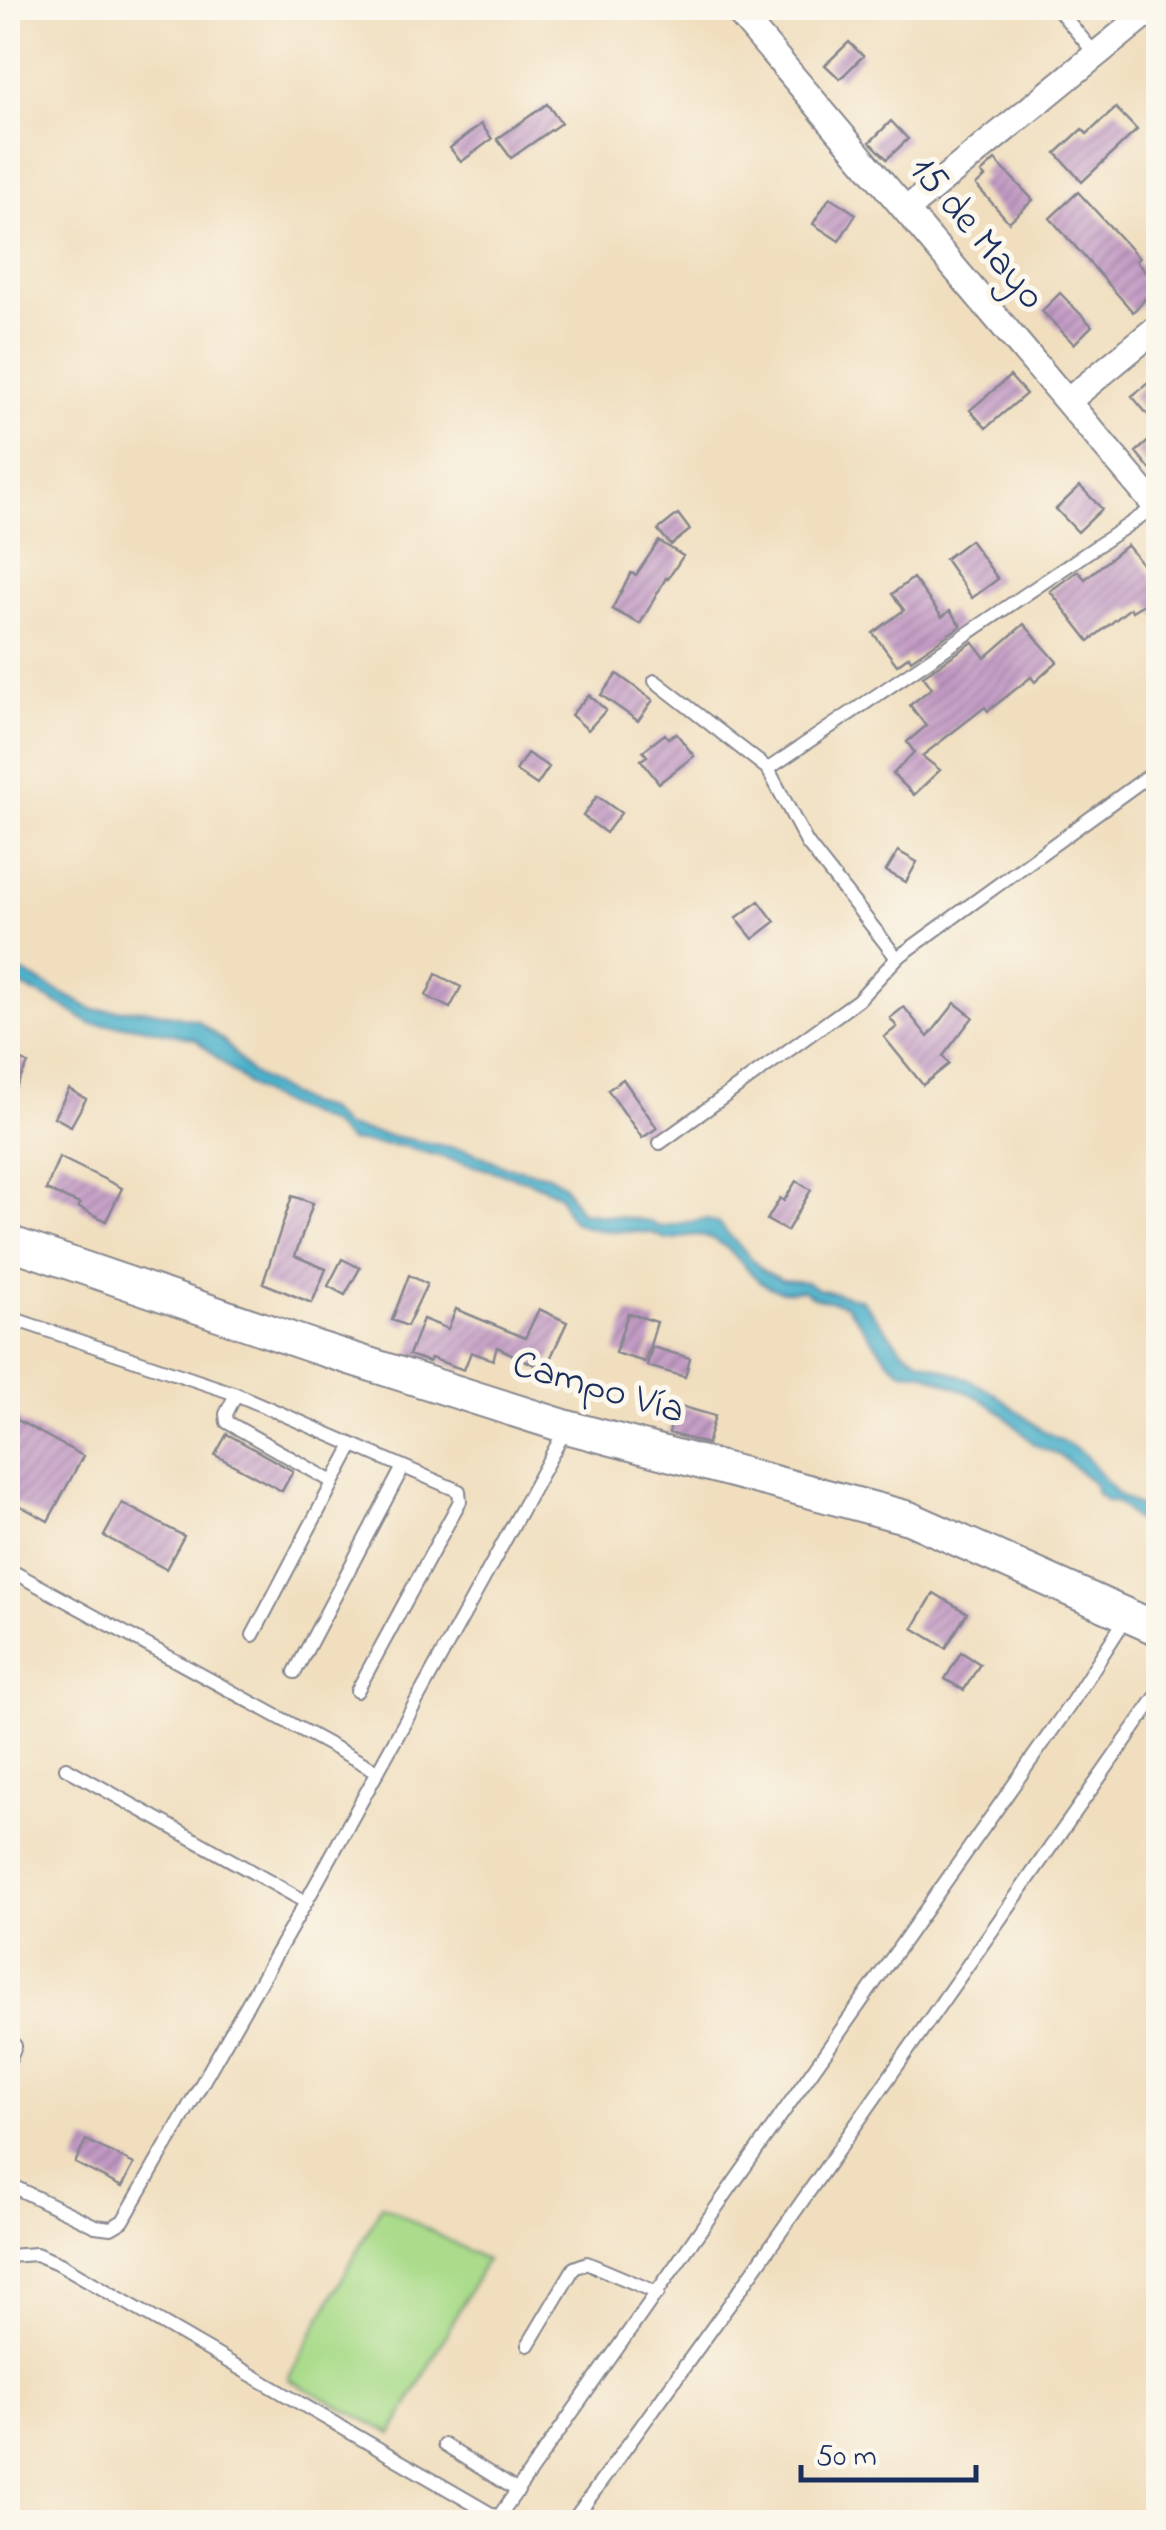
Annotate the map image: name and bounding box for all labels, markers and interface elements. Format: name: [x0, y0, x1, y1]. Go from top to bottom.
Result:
street label: 15 de Mayo: [894, 144, 1058, 324]
street label: Campo Vía: [505, 1336, 691, 1442]
scale bar: [801, 2420, 976, 2482]
text: 50 m: [816, 2436, 877, 2480]

